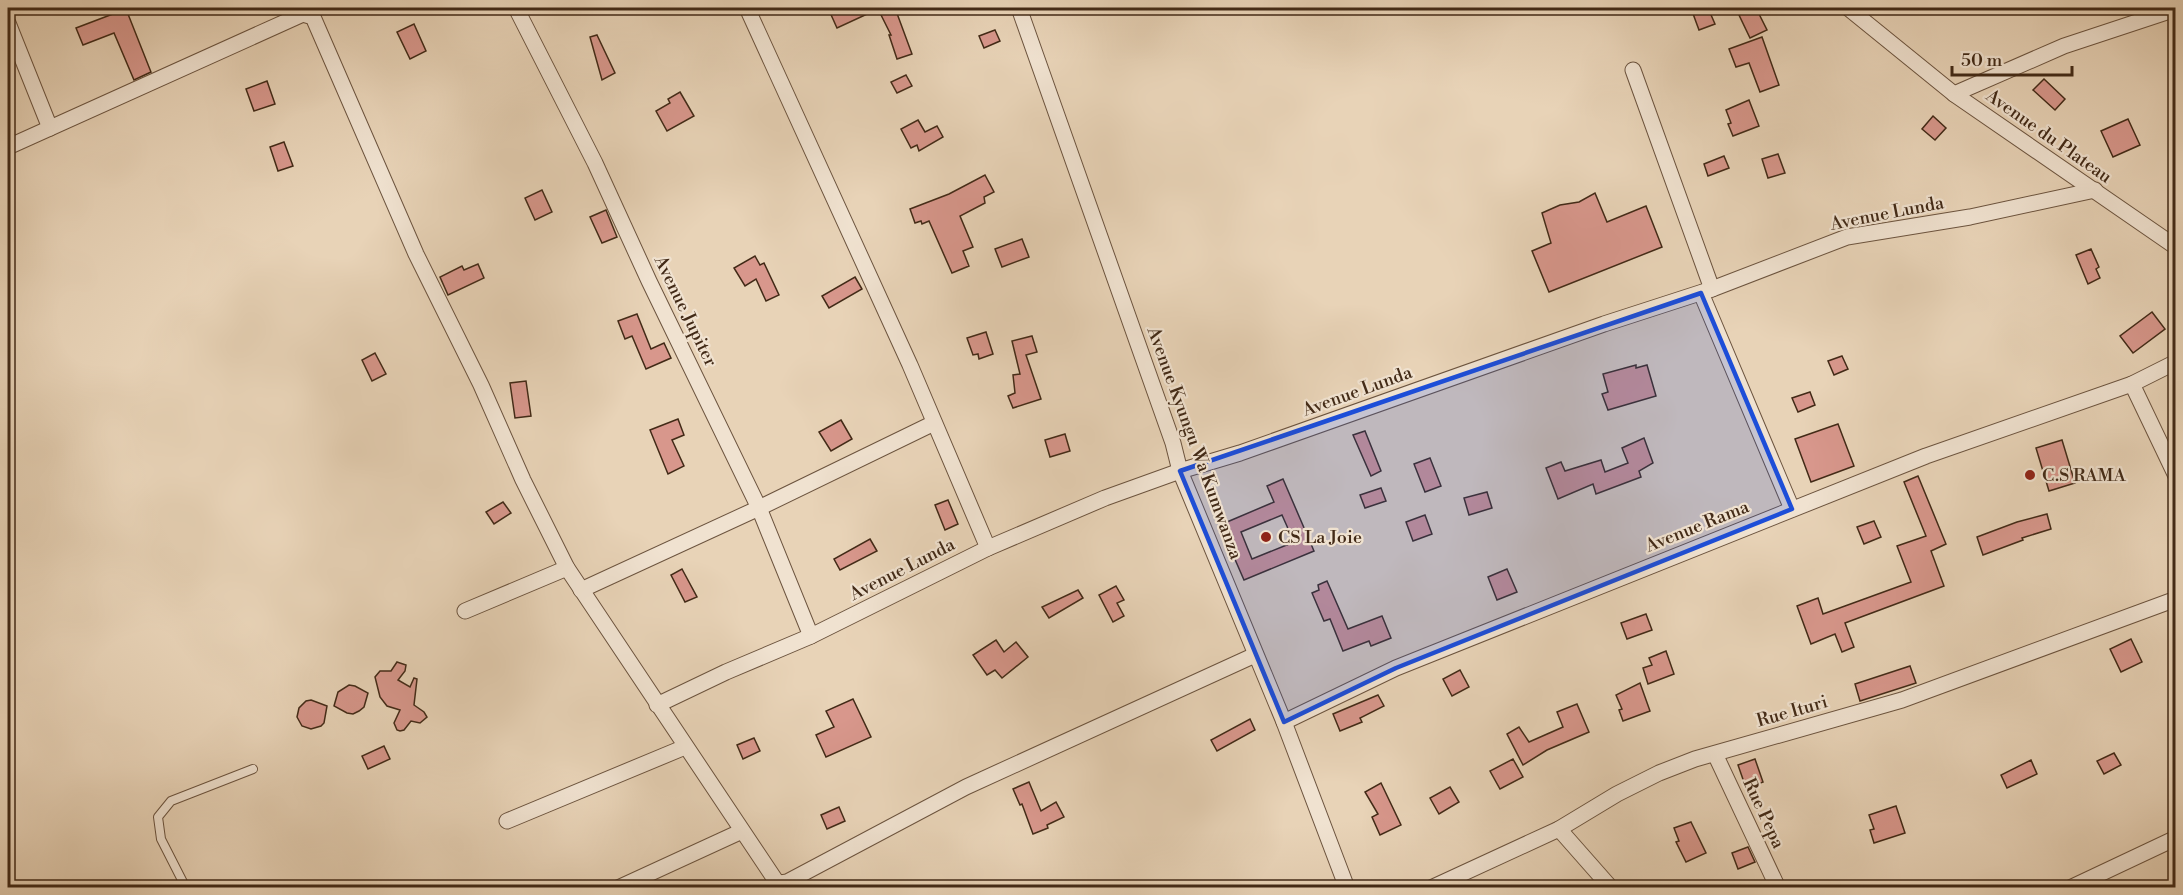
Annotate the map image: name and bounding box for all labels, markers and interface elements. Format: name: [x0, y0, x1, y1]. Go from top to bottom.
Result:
scale bar: [1952, 39, 2072, 77]
text: 50 m: [1961, 49, 2003, 72]
street label: Avenue du Plateau: [1980, 84, 2117, 189]
street label: Avenue Lunda: [1827, 191, 1947, 236]
street label: Avenue Jupiter: [648, 251, 722, 370]
street label: Avenue Kyungu Wa Kumwanza: [1141, 323, 1248, 563]
street label: Avenue Lunda: [1298, 361, 1416, 422]
place label: C.S RAMA: [2042, 464, 2127, 487]
marker: C.S RAMA: [2023, 468, 2037, 482]
street label: Avenue Rama: [1641, 495, 1753, 558]
place label: CS La Joie: [1278, 526, 1362, 549]
marker: CS La Joie: [1259, 530, 1273, 544]
street label: Avenue Lunda: [845, 533, 960, 606]
street label: Rue Ituri: [1754, 690, 1830, 733]
street label: Rue Pepa: [1737, 774, 1790, 853]

